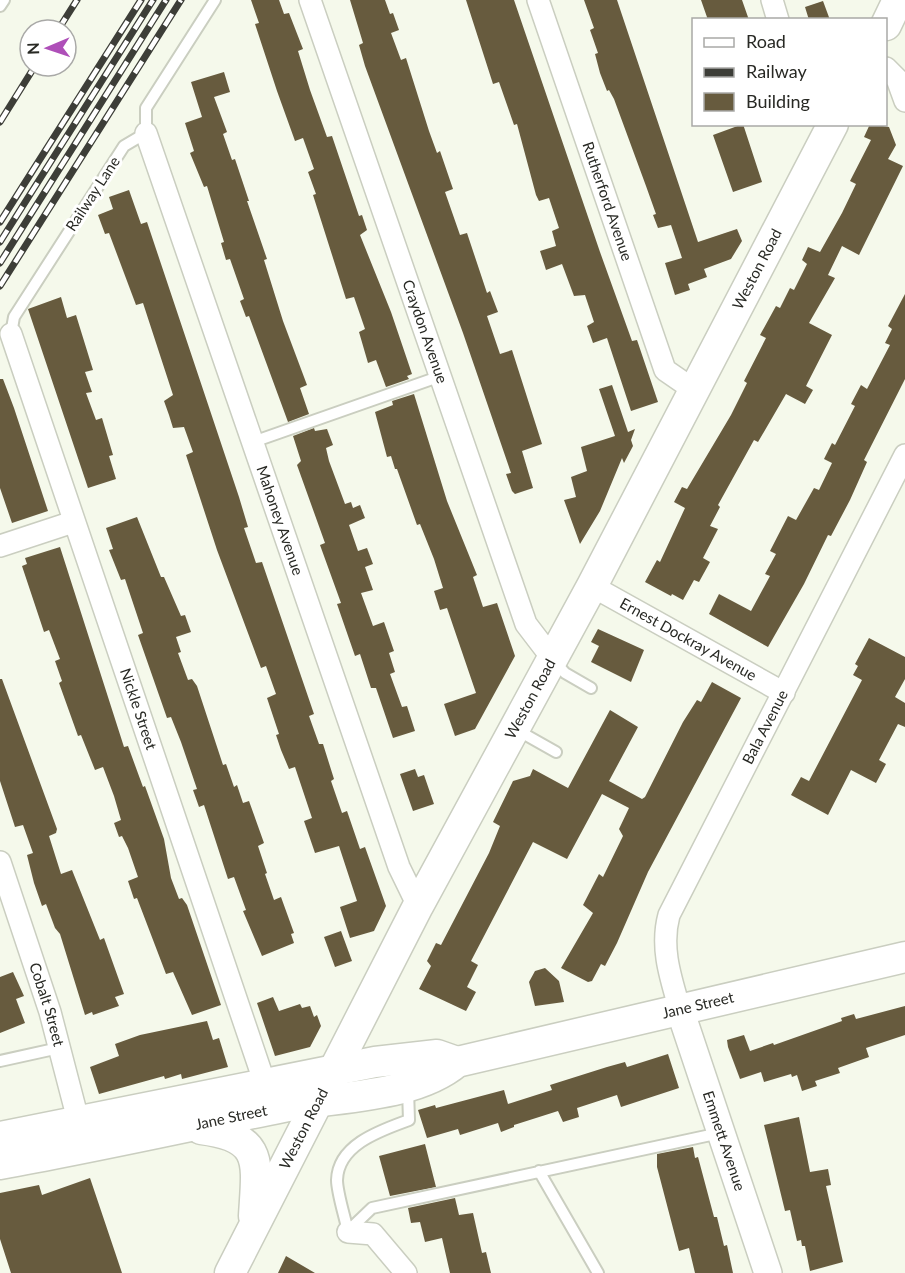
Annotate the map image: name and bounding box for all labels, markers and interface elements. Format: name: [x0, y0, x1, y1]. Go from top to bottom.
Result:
north arrow: [18, 18, 78, 78]
legend: [692, 18, 887, 126]
text: Road: [746, 30, 786, 52]
text: N: [23, 42, 42, 55]
text: Railway: [746, 60, 807, 82]
text: Building: [746, 90, 810, 112]
street label: Rutherford Avenue: [579, 139, 637, 263]
street label: Railway Lane: [61, 153, 123, 234]
street label: Weston Road: [728, 225, 785, 312]
street label: Craydon Avenue: [400, 277, 452, 386]
street label: Mahoney Avenue: [253, 463, 308, 577]
street label: Ernest Dockray Avenue: [617, 593, 760, 684]
street label: Weston Road: [501, 655, 559, 742]
street label: Nickle Street: [117, 666, 161, 752]
street label: Bala Avenue: [738, 687, 791, 767]
street label: Cobalt Street: [26, 960, 69, 1049]
street label: Jane Street: [660, 987, 736, 1022]
street label: Weston Road: [275, 1085, 331, 1172]
street label: Emmett Avenue: [700, 1088, 750, 1193]
street label: Jane Street: [193, 1100, 269, 1133]

